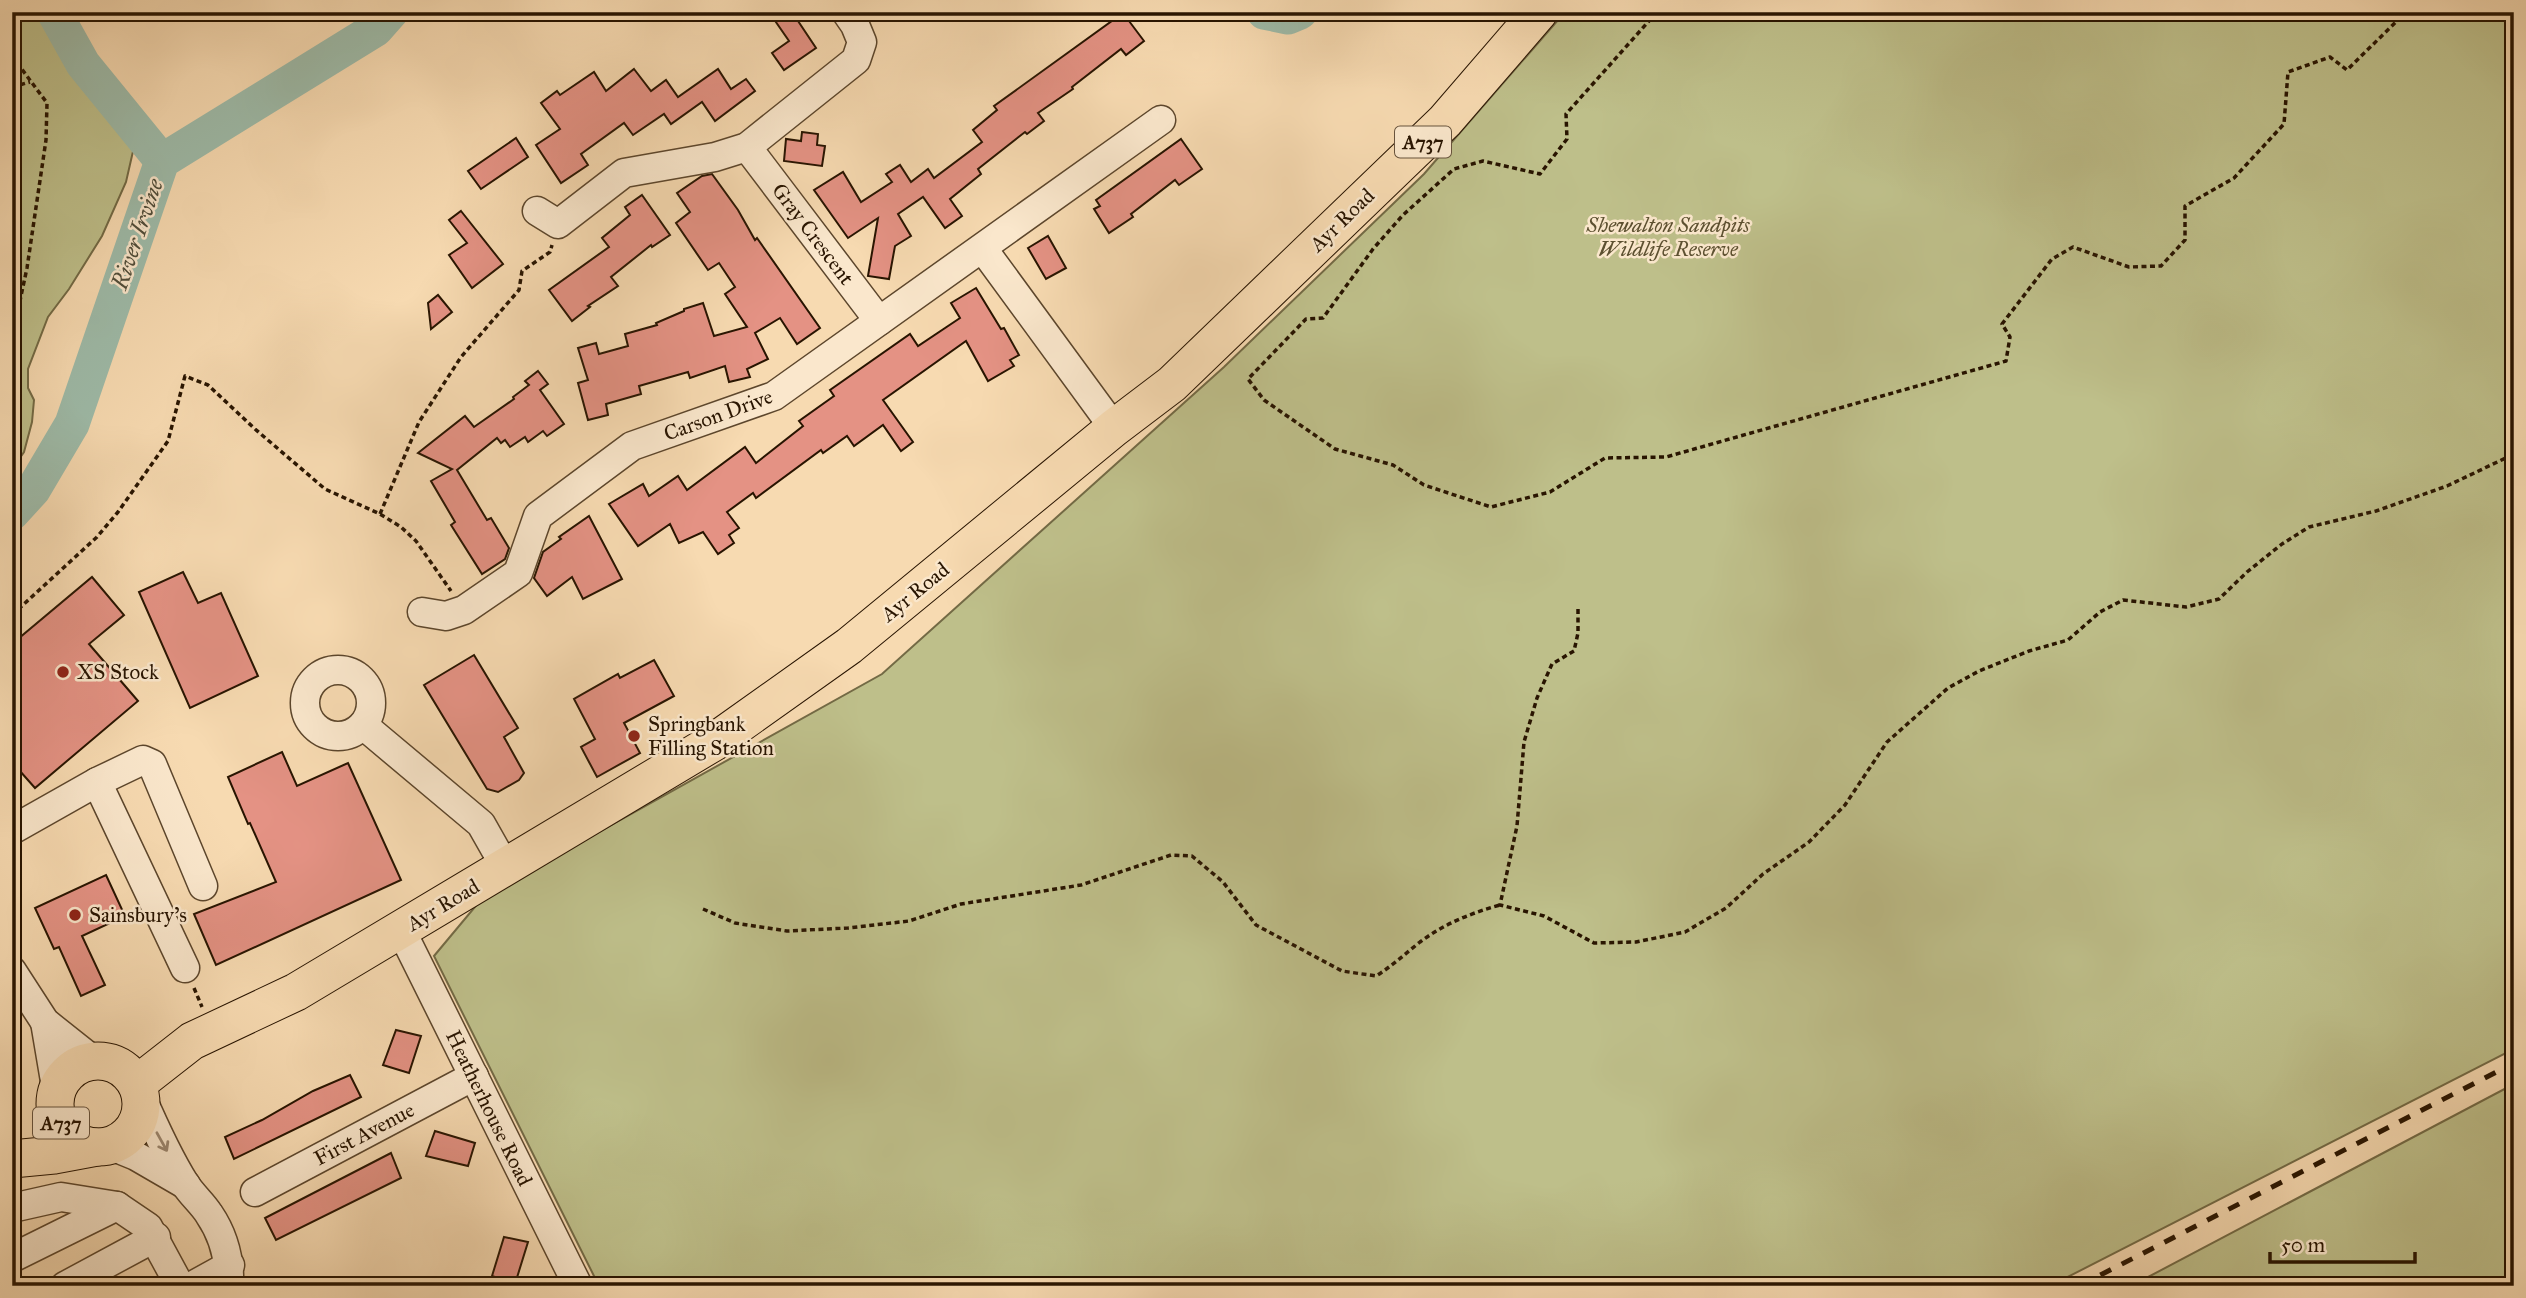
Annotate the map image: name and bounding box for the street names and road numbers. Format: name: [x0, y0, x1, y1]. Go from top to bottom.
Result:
road number: A737: [1395, 126, 1451, 158]
street label: Gray Crescent: [766, 178, 860, 291]
street label: Ayr Road: [1303, 182, 1380, 258]
street label: Carson Drive: [660, 383, 776, 447]
street label: Ayr Road: [875, 556, 955, 628]
street label: Ayr Road: [401, 873, 485, 937]
street label: Heatherhouse Road: [440, 1026, 538, 1191]
street label: First Avenue: [309, 1097, 419, 1171]
road number: A737: [33, 1107, 89, 1138]

